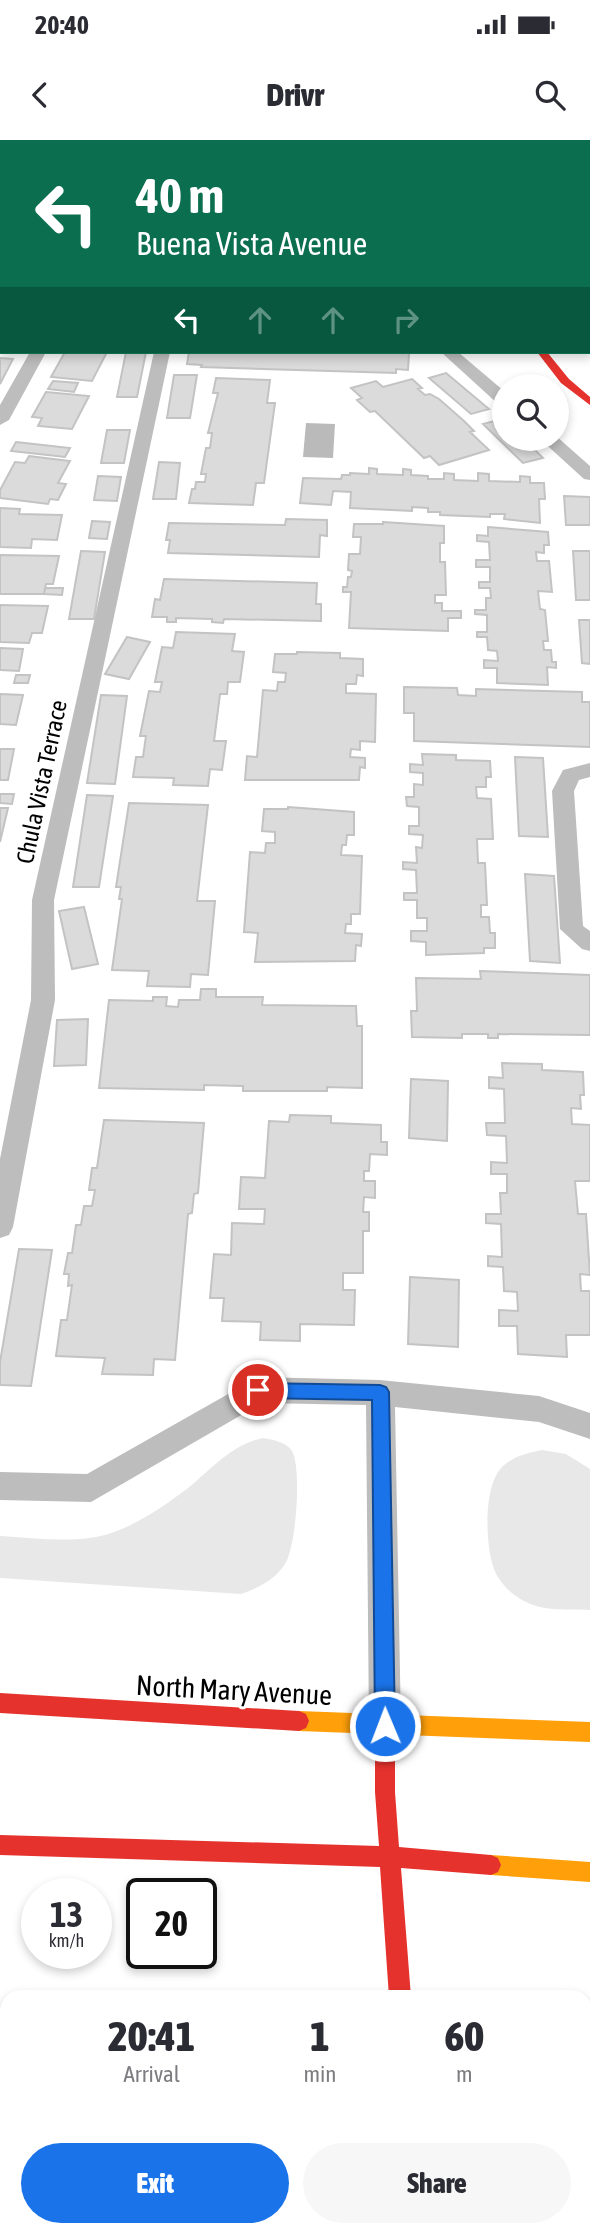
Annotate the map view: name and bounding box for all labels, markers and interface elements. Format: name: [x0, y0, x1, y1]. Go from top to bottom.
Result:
text: 20:40: [35, 10, 89, 40]
icon: back: [21, 76, 59, 114]
text: Drivr: [266, 76, 324, 113]
icon: search: [531, 76, 569, 114]
text: 40 m: [136, 167, 224, 223]
icon: left: [21, 168, 112, 259]
text: Buena Vista Avenue: [136, 225, 367, 262]
icon: left: [168, 301, 206, 339]
icon: ahead: [241, 301, 279, 339]
icon: ahead: [314, 301, 352, 339]
icon: right: [387, 301, 425, 339]
map controls: [492, 374, 569, 451]
button: search: [492, 374, 569, 451]
street label: Chula Vista Terrace: [11, 698, 72, 866]
pin: [228, 1360, 288, 1420]
icon: arrive: [239, 1371, 277, 1409]
street label: North Mary Avenue: [135, 1669, 333, 1711]
position arrow: [348, 1689, 422, 1763]
speed limit sign: 20: [126, 1878, 217, 1969]
text: 13: [50, 1894, 83, 1934]
text: km/h: [49, 1930, 84, 1951]
text: 20:41: [108, 2012, 195, 2060]
text: 1: [310, 2012, 330, 2060]
text: 60: [444, 2012, 484, 2060]
text: Arrival: [124, 2061, 180, 2087]
text: min: [303, 2061, 336, 2087]
text: m: [456, 2061, 472, 2087]
button: Exit: [21, 2143, 289, 2223]
button: Share: [303, 2143, 571, 2223]

